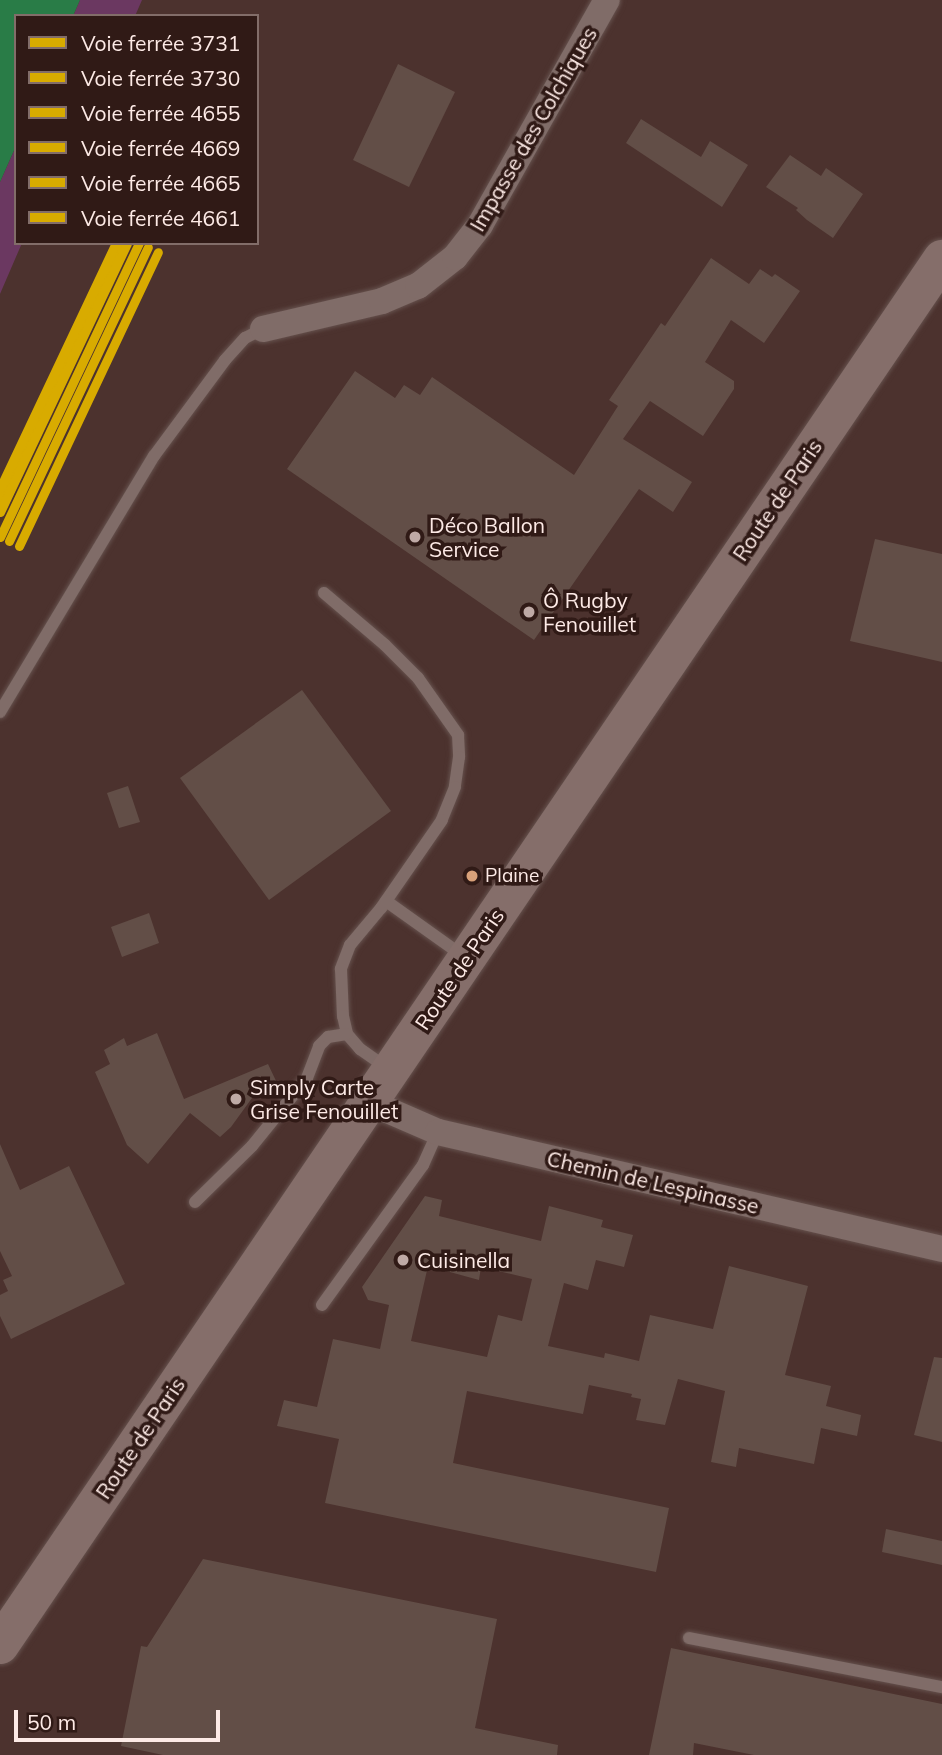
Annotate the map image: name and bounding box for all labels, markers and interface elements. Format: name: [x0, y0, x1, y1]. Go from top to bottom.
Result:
legend: [14, 14, 259, 245]
street label: Impasse des Colchiques: [464, 22, 602, 236]
text: Voie ferrée 3731: [81, 30, 240, 56]
text: Voie ferrée 3730: [81, 65, 240, 91]
text: Voie ferrée 4655: [81, 100, 240, 126]
text: Voie ferrée 4669: [81, 135, 240, 161]
text: Voie ferrée 4665: [81, 170, 240, 196]
text: Voie ferrée 4661: [81, 205, 240, 231]
street label: Route de Paris: [727, 435, 827, 565]
place label: Déco Ballon Service: [429, 512, 545, 562]
marker: Déco Ballon Service: [407, 529, 423, 545]
place label: Ô Rugby Fenouillet: [543, 587, 636, 637]
marker: Ô Rugby Fenouillet: [521, 604, 537, 620]
place label: Plaine: [485, 865, 539, 887]
marker: Plaine: [465, 869, 479, 883]
street label: Route de Paris: [409, 904, 509, 1034]
place label: Simply Carte Grise Fenouillet: [250, 1074, 398, 1124]
marker: Simply Carte Grise Fenouillet: [228, 1091, 244, 1107]
street label: Chemin de Lespinasse: [545, 1145, 761, 1219]
place label: Cuisinella: [417, 1247, 510, 1273]
marker: Cuisinella: [395, 1252, 411, 1268]
street label: Route de Paris: [90, 1373, 190, 1503]
scale bar: [18, 1696, 224, 1740]
text: 50 m: [27, 1709, 76, 1735]

